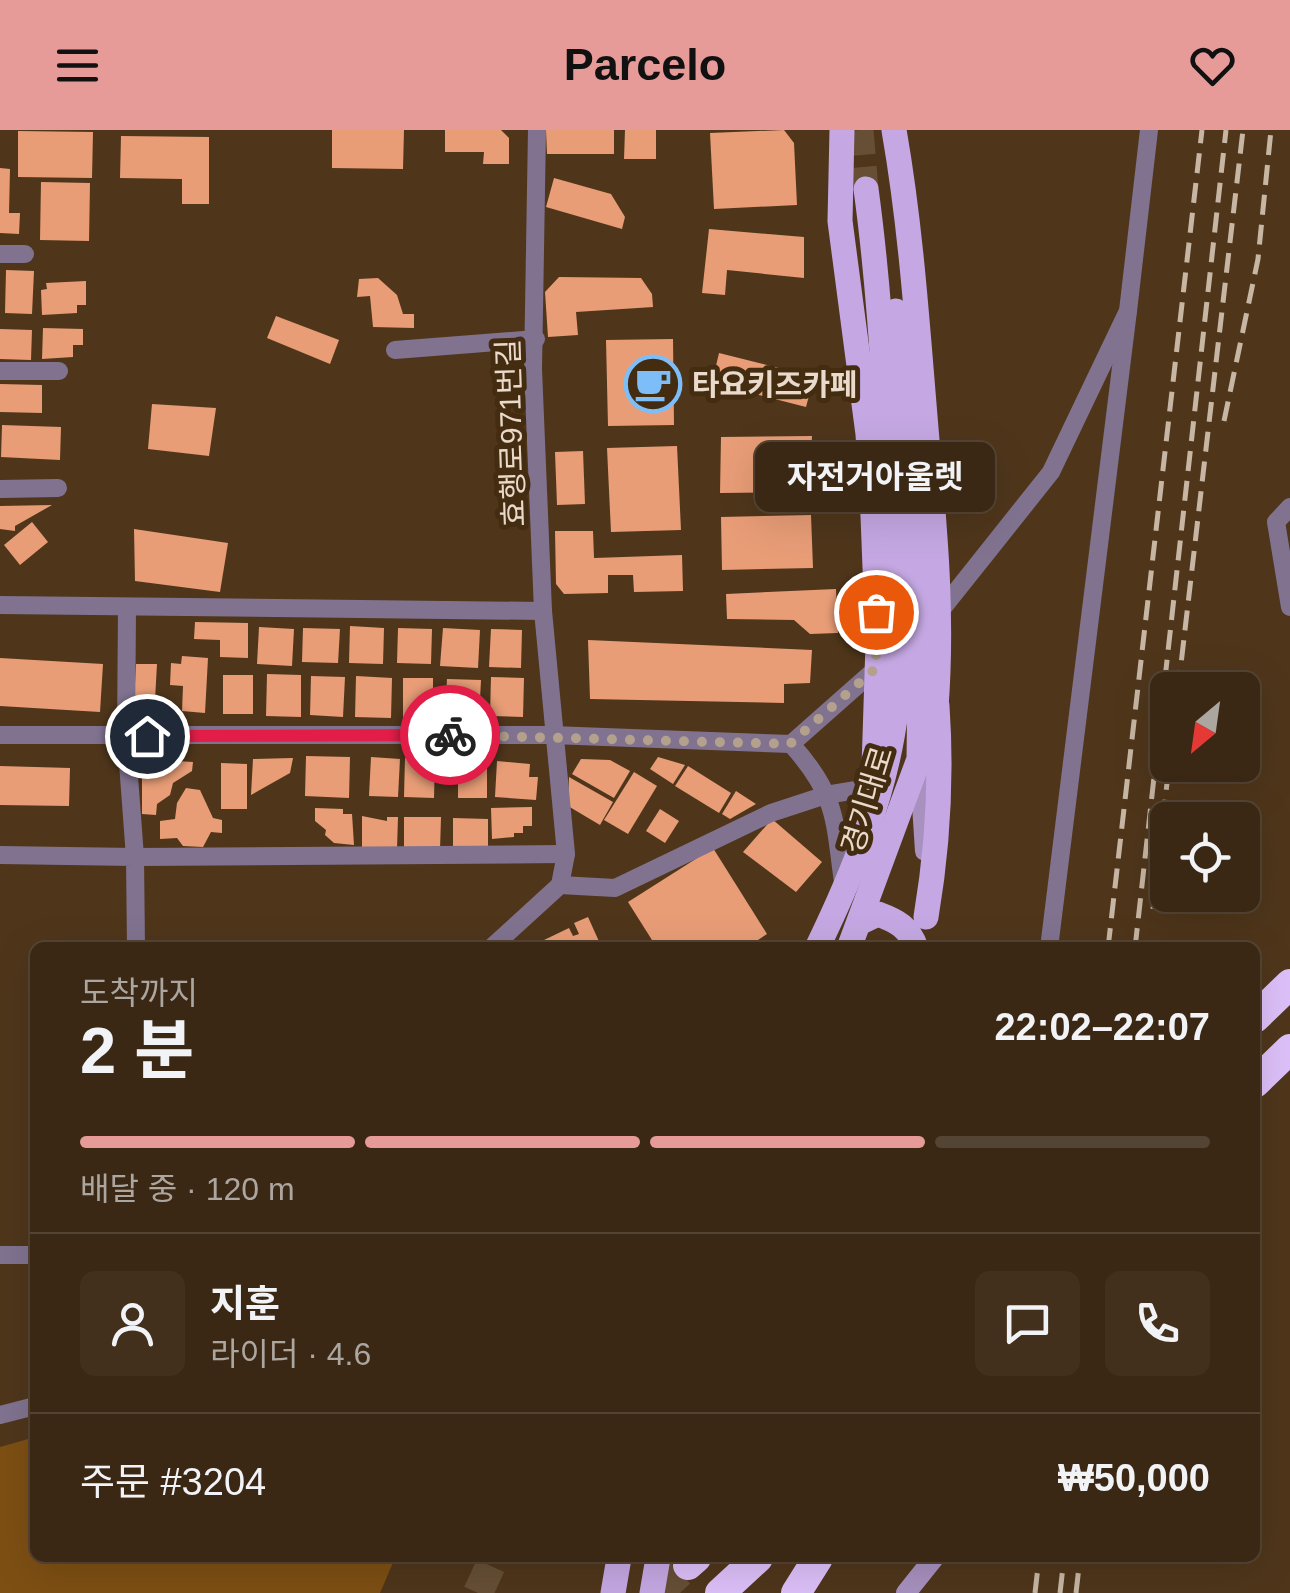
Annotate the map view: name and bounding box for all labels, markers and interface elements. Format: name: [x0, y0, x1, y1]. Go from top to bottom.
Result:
icon: menu: [50, 38, 105, 93]
icon: heart: [1185, 38, 1240, 93]
text: Parcelo: [564, 39, 726, 90]
street label: 효행로971번길: [491, 338, 531, 528]
cafe icon: 타요키즈카페: [623, 354, 683, 414]
place label: 타요키즈카페: [692, 368, 858, 401]
callout: 자전거아울렛: [756, 442, 996, 512]
text: 자전거아울렛: [787, 459, 963, 495]
pin: [834, 570, 919, 655]
icon: bag: [849, 585, 904, 640]
north arrow: [1150, 672, 1260, 782]
map controls: [1150, 672, 1260, 912]
courier: [400, 685, 500, 785]
pin: [105, 694, 190, 779]
icon: bike: [423, 708, 478, 763]
icon: home: [120, 709, 175, 764]
street label: 경기대로: [835, 742, 899, 858]
button: locate: [1150, 802, 1260, 912]
text: 도착까지: [80, 975, 198, 1011]
text: 22:02–22:07: [994, 1006, 1210, 1048]
text: 2 분: [80, 1014, 194, 1087]
text: 배달 중 · 120 m: [80, 1171, 295, 1207]
button: person: [80, 1271, 185, 1376]
button: chat: [975, 1271, 1080, 1376]
button: phone: [1105, 1271, 1210, 1376]
text: 지훈: [210, 1283, 280, 1325]
text: 라이더 · 4.6: [210, 1336, 371, 1372]
text: ₩50,000: [1058, 1457, 1210, 1499]
text: 주문 #3204: [80, 1461, 266, 1503]

